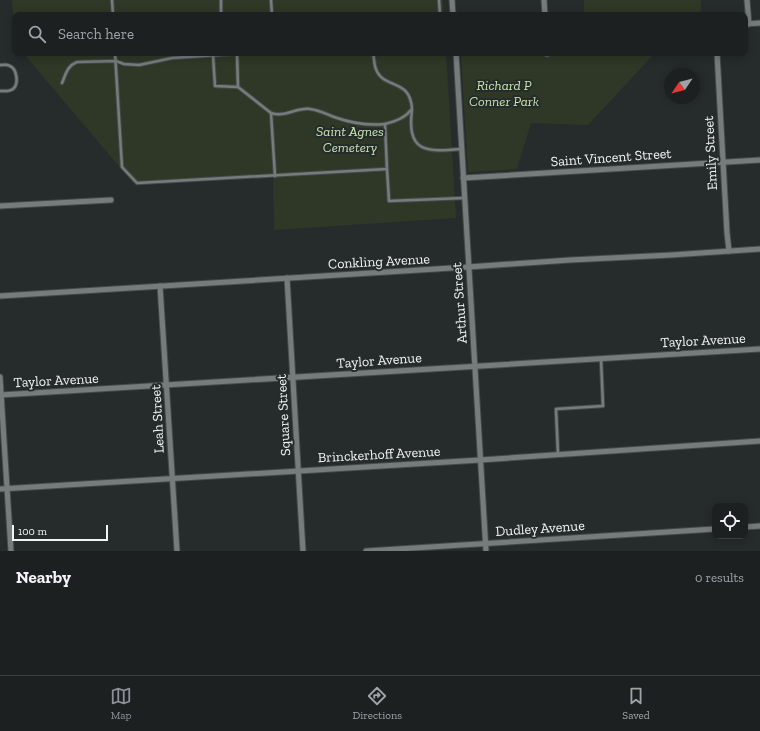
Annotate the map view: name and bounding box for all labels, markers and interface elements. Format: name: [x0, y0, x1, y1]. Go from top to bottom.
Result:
search box: [12, 12, 748, 56]
icon: search: [26, 23, 48, 45]
text: Search here: [58, 25, 134, 43]
north arrow: [664, 68, 700, 104]
park label: Richard P Conner Park: [469, 77, 539, 110]
street label: Emily Street: [700, 114, 721, 191]
park label: Saint Agnes Cemetery: [316, 123, 384, 156]
street label: Saint Vincent Street: [550, 145, 673, 170]
street label: Conkling Avenue: [328, 250, 431, 273]
street label: Arthur Street: [448, 261, 471, 344]
street label: Taylor Avenue: [660, 330, 747, 351]
street label: Taylor Avenue: [336, 349, 423, 372]
street label: Taylor Avenue: [13, 370, 100, 391]
street label: Square Street: [273, 373, 294, 456]
street label: Leah Street: [147, 383, 168, 454]
street label: Brinckerhoff Avenue: [317, 443, 441, 466]
map controls: [712, 503, 748, 539]
button: locate: [712, 503, 748, 539]
street label: Dudley Avenue: [495, 517, 586, 540]
scale bar: [12, 523, 108, 542]
text: 100 m: [18, 525, 47, 538]
text: Nearby: [16, 567, 71, 587]
text: 0 results: [695, 570, 744, 585]
tab: Map: [110, 685, 132, 722]
tab: Directions: [352, 685, 402, 722]
tab: Saved: [622, 685, 650, 722]

